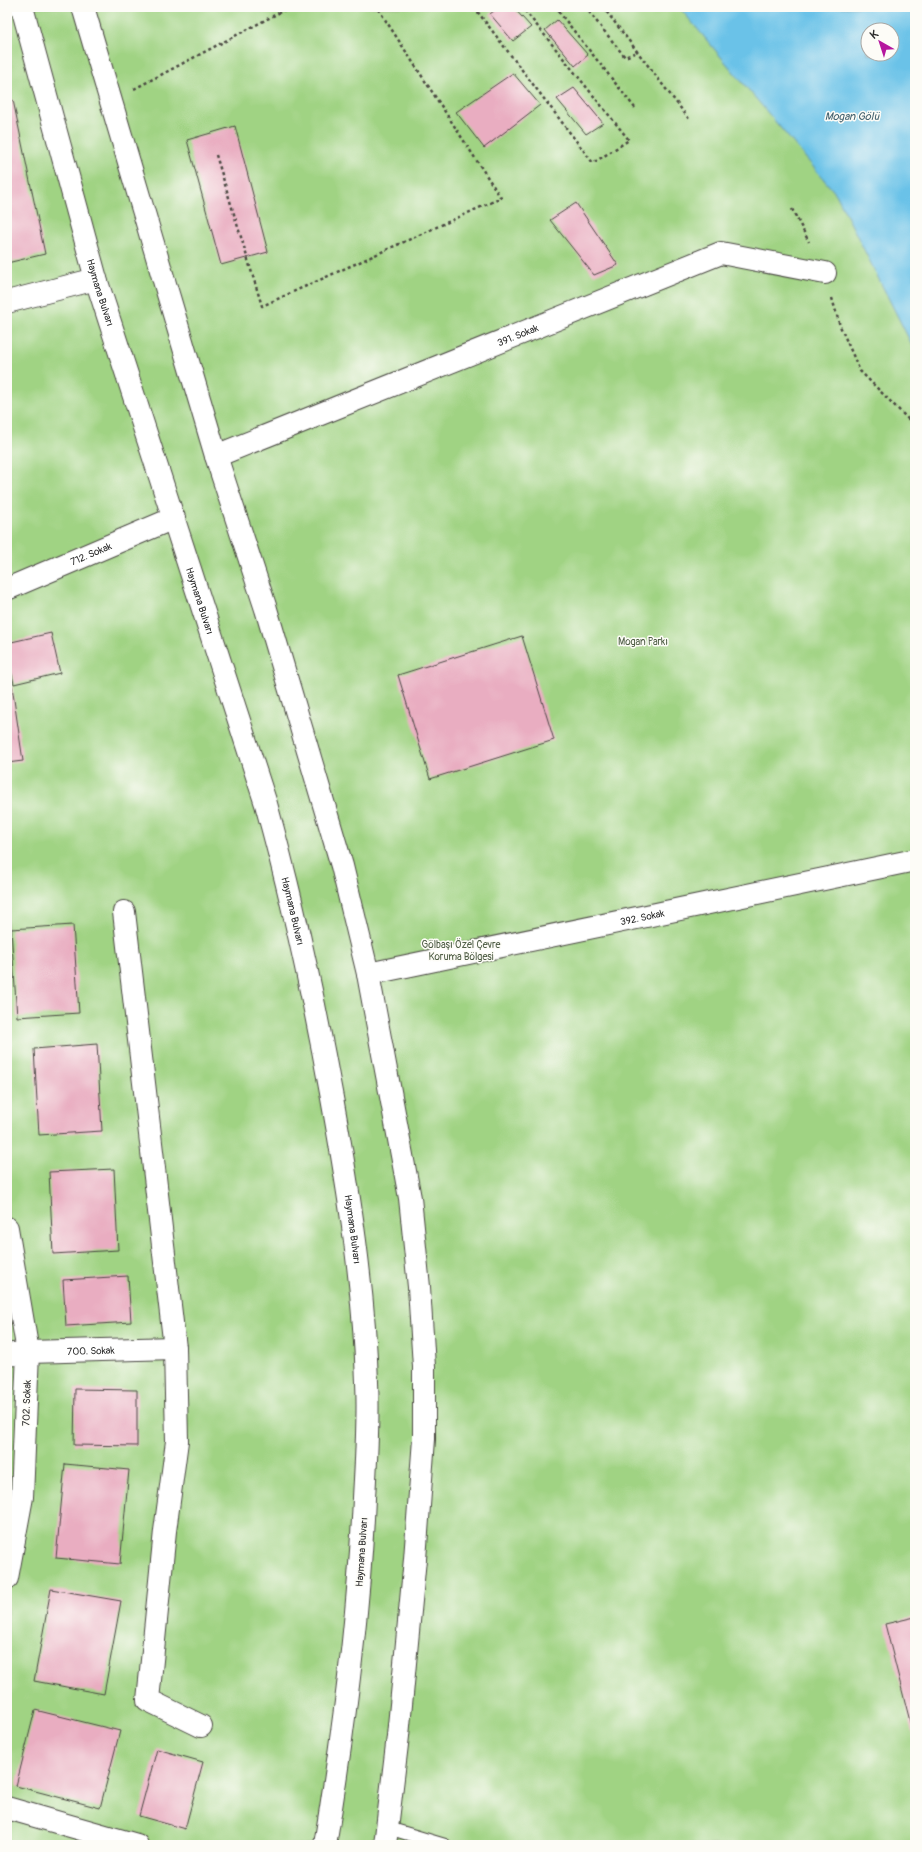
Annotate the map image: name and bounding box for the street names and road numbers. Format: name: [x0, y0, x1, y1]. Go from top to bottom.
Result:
street label: Haymana Bulvarı: [84, 258, 116, 328]
street label: 391. Sokak: [496, 322, 541, 349]
street label: 712. Sokak: [69, 540, 114, 568]
street label: Haymana Bulvarı: [183, 566, 216, 636]
street label: Haymana Bulvarı: [278, 876, 306, 946]
street label: 392. Sokak: [619, 907, 666, 928]
street label: Haymana Bulvarı: [341, 1194, 363, 1264]
street label: 700. Sokak: [67, 1345, 116, 1358]
street label: 702. Sokak: [20, 1379, 34, 1426]
street label: Haymana Bulvarı: [354, 1517, 370, 1587]

